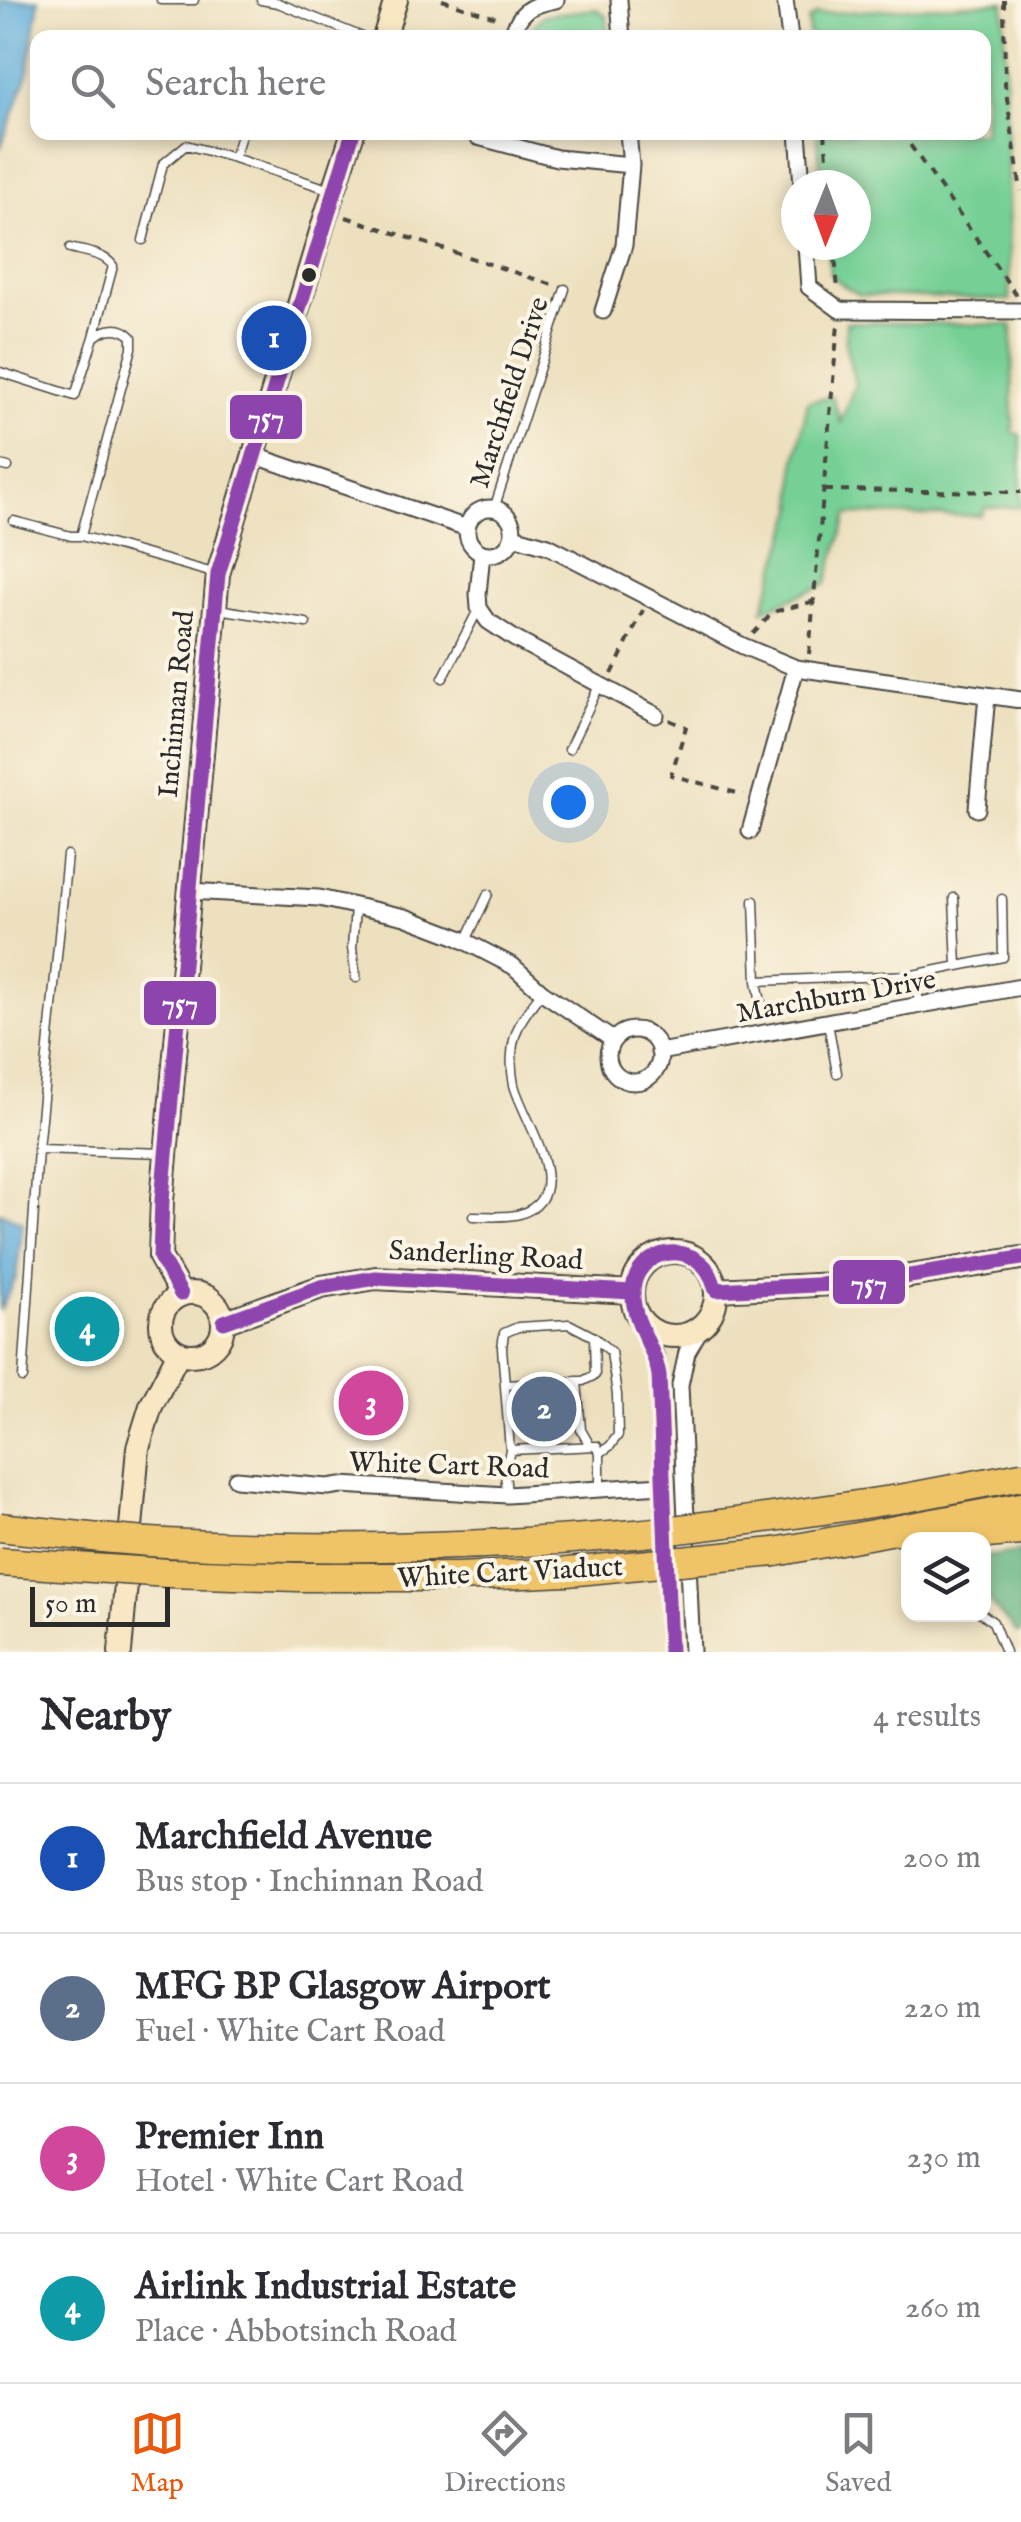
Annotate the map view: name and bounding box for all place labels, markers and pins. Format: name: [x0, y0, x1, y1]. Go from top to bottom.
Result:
unlabelled marker: [299, 265, 319, 285]
pin: 1: [242, 300, 306, 376]
pin: 4: [54, 1292, 120, 1366]
pin: 3: [338, 1366, 404, 1440]
pin: 2: [512, 1372, 576, 1446]

